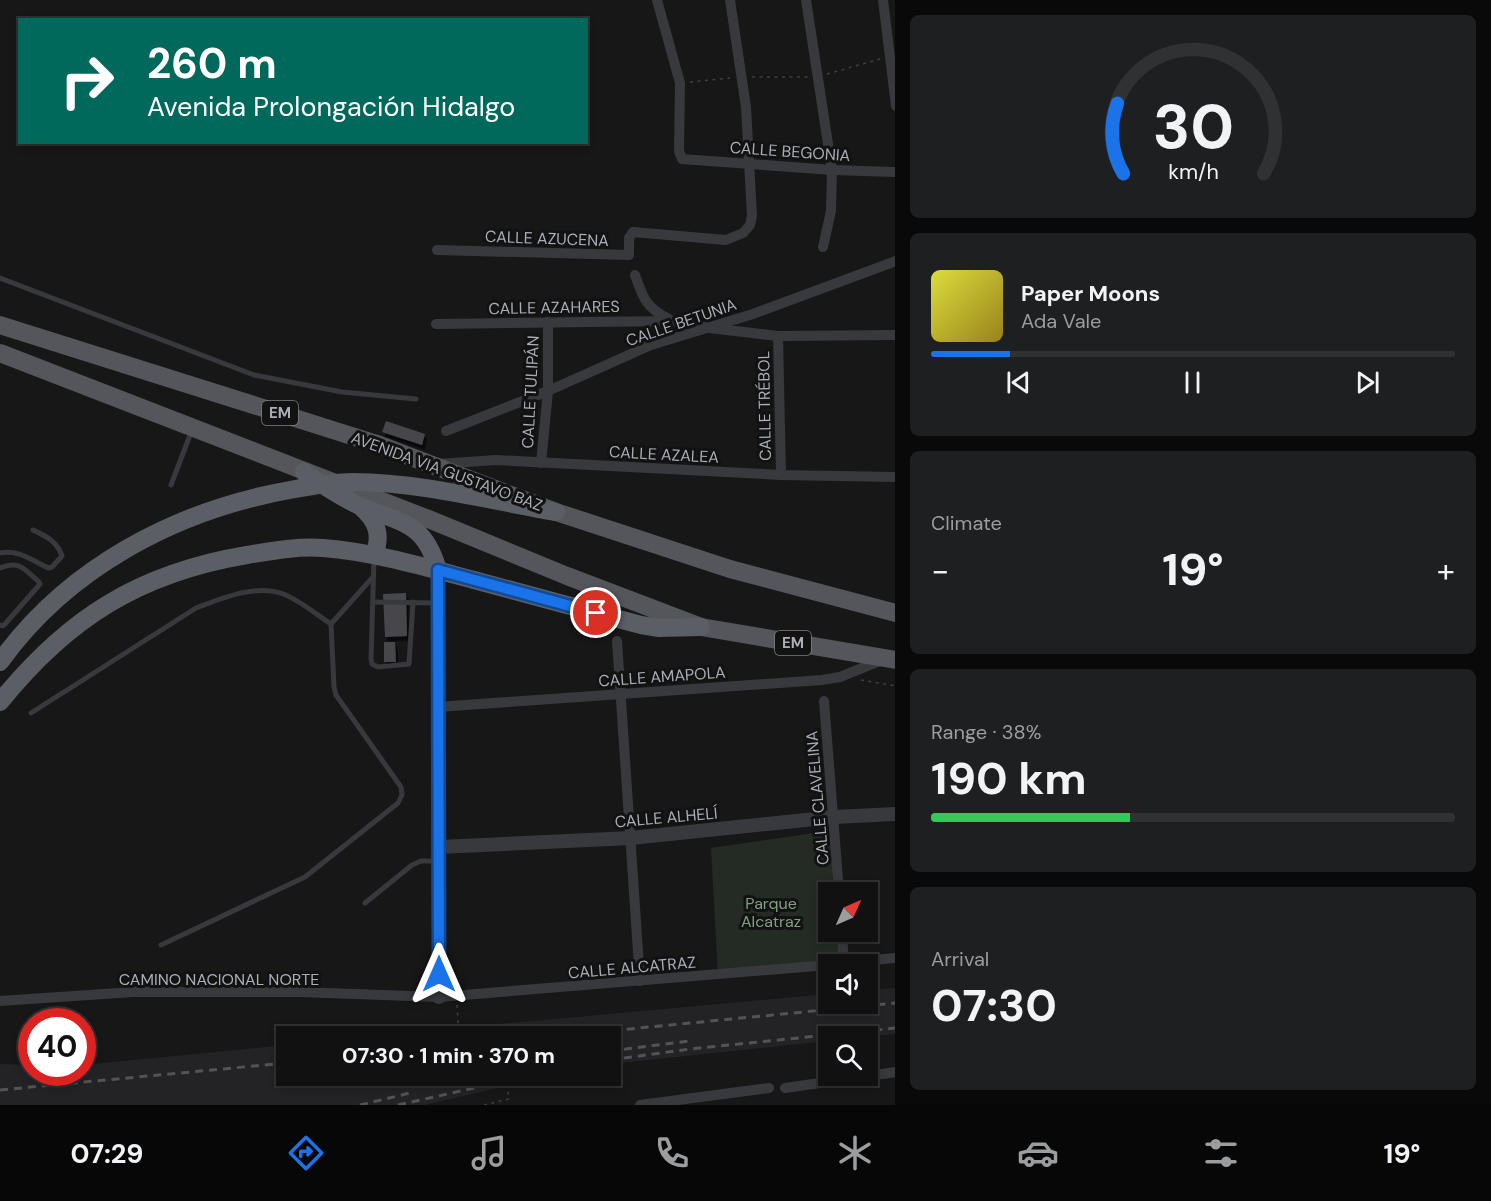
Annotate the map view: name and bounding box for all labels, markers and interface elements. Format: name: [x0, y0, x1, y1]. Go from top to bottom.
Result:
text: 260 m: [147, 36, 277, 91]
icon: right: [48, 42, 126, 120]
text: 30: [1152, 86, 1234, 167]
text: Avenida Prolongación Hidalgo: [147, 89, 515, 124]
street label: CALLE BEGONIA: [729, 137, 851, 166]
text: km/h: [1168, 158, 1218, 186]
street label: CALLE AZUCENA: [485, 226, 610, 251]
text: Paper Moons: [1021, 279, 1160, 308]
street label: CALLE BETUNIA: [623, 294, 740, 351]
street label: CALLE AZAHARES: [488, 296, 620, 319]
text: Ada Vale: [1021, 308, 1101, 334]
street label: CALLE TULIPÁN: [517, 335, 544, 449]
street label: CALLE TRÉBOL: [753, 351, 776, 461]
icon: previous: [1002, 366, 1035, 399]
icon: pause: [1176, 366, 1209, 399]
icon: next: [1351, 366, 1384, 399]
road number: EM: [262, 401, 298, 425]
street label: AVENIDA VIA GUSTAVO BAZ: [348, 427, 545, 516]
street label: CALLE AZALEA: [609, 441, 720, 468]
text: Climate: [931, 510, 1002, 536]
text: 19°: [1162, 540, 1224, 599]
text: −: [931, 549, 949, 592]
text: +: [1437, 549, 1455, 592]
pin: [570, 587, 621, 638]
icon: arrive: [579, 596, 612, 629]
road number: EM: [775, 631, 811, 655]
street label: CALLE AMAPOLA: [598, 662, 727, 691]
text: Range · 38%: [931, 719, 1041, 745]
street label: CALLE CLAVELINA: [801, 730, 834, 866]
text: 190 km: [931, 749, 1087, 808]
street label: CALLE ALHELÍ: [614, 803, 719, 832]
north arrow: [818, 882, 878, 942]
map controls: [818, 882, 878, 1086]
park label: Parque Alcatraz: [741, 893, 801, 932]
position arrow: [407, 942, 471, 1006]
text: Arrival: [931, 946, 989, 972]
street label: CALLE ALCATRAZ: [567, 951, 697, 984]
button: sound: [818, 954, 878, 1014]
street label: CAMINO NACIONAL NORTE: [119, 969, 319, 990]
text: 07:30: [931, 976, 1057, 1035]
speed limit sign: 40: [18, 1008, 96, 1086]
button: search: [818, 1026, 878, 1086]
text: 07:30 · 1 min · 370 m: [342, 1041, 555, 1070]
icon: directions: [285, 1132, 327, 1174]
icon: music: [468, 1132, 510, 1174]
icon: phone: [651, 1132, 693, 1174]
icon: climate: [834, 1132, 876, 1174]
icon: car: [1017, 1132, 1059, 1174]
icon: filters: [1200, 1132, 1242, 1174]
text: 07:29: [71, 1136, 143, 1171]
text: 19°: [1384, 1136, 1420, 1171]

